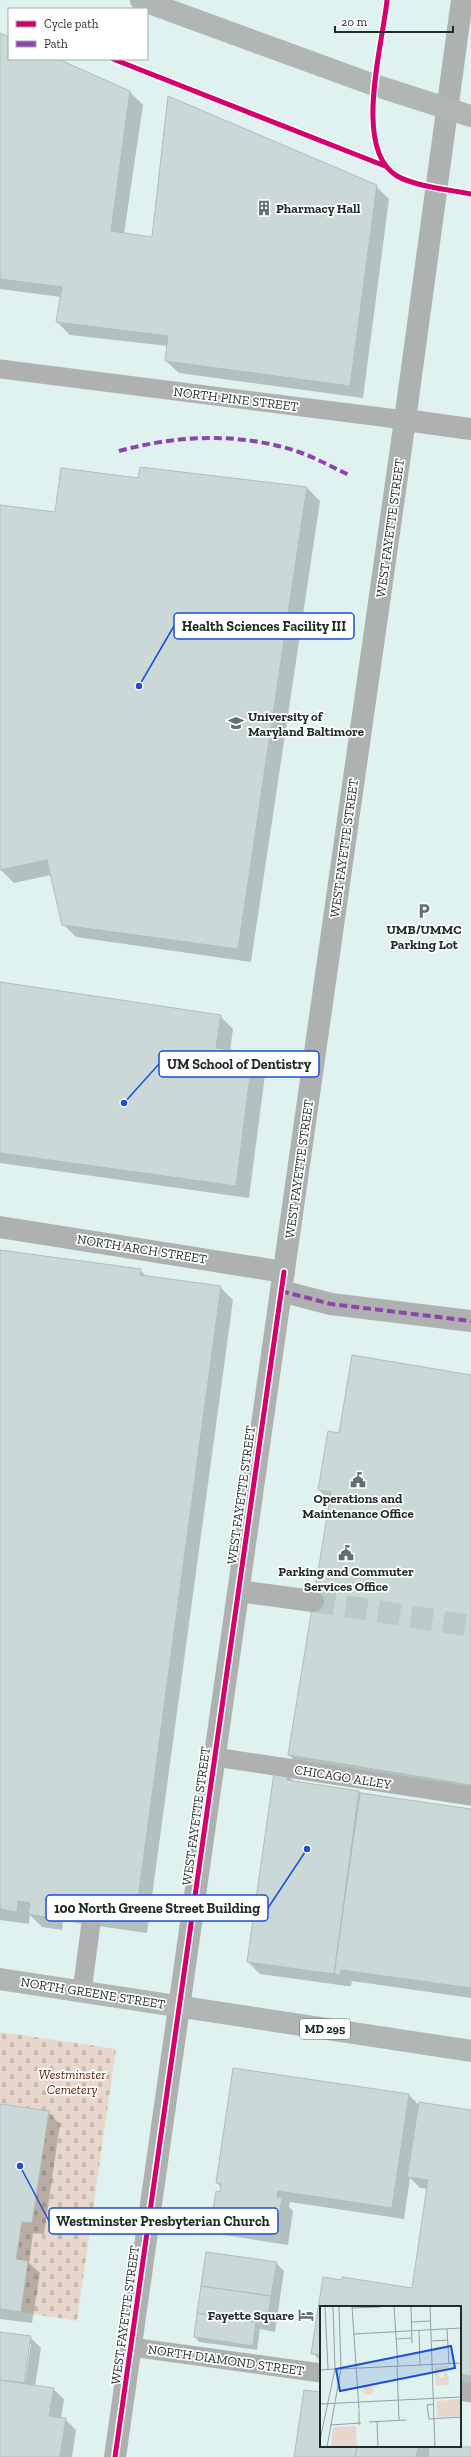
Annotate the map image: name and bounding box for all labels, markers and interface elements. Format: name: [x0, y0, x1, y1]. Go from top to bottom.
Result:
legend: [8, 8, 148, 60]
scale bar: [335, 8, 453, 34]
text: 20 m: [341, 15, 368, 29]
text: Cycle path: [44, 17, 99, 31]
text: Path: [44, 37, 68, 51]
building icon: Pharmacy Hall: [255, 199, 273, 217]
place label: Pharmacy Hall: [276, 201, 361, 216]
street label: NORTH PINE STREET: [173, 384, 299, 414]
street label: WEST FAYETTE STREET: [373, 457, 407, 599]
callout: Health Sciences Facility III: [174, 613, 354, 639]
text: Health Sciences Facility III: [182, 618, 346, 635]
place label: University of Maryland Baltimore: [248, 709, 365, 739]
school or university icon: University of Maryland Baltimore: [227, 714, 245, 732]
street label: WEST FAYETTE STREET: [327, 777, 361, 919]
parking icon: UMB/UMMC Parking Lot: [415, 902, 433, 920]
place label: UMB/UMMC Parking Lot: [387, 922, 462, 952]
callout: UM School of Dentistry: [159, 1051, 319, 1077]
text: UM School of Dentistry: [167, 1056, 312, 1073]
street label: WEST FAYETTE STREET: [282, 1098, 316, 1240]
street label: NORTH ARCH STREET: [76, 1231, 208, 1267]
street label: WEST FAYETTE STREET: [224, 1424, 258, 1566]
public building icon: Operations and Maintenance Office: [349, 1471, 367, 1489]
place label: Operations and Maintenance Office: [302, 1491, 414, 1521]
public building icon: Parking and Commuter Services Office: [337, 1544, 355, 1562]
place label: Parking and Commuter Services Office: [278, 1564, 414, 1594]
street label: WEST FAYETTE STREET: [179, 1745, 213, 1887]
street label: CHICAGO ALLEY: [293, 1762, 393, 1792]
callout: 100 North Greene Street Building: [46, 1895, 268, 1921]
text: 100 North Greene Street Building: [54, 1900, 260, 1917]
street label: NORTH GREENE STREET: [20, 1974, 166, 2012]
road number: MD 295: [300, 2019, 350, 2039]
park label: Westminster Cemetery: [38, 2067, 106, 2097]
callout: Westminster Presbyterian Church: [49, 2208, 278, 2234]
text: Westminster Presbyterian Church: [56, 2213, 270, 2230]
street label: WEST FAYETTE STREET: [108, 2244, 142, 2386]
hotel icon: Fayette Square: [297, 2306, 315, 2324]
inset map: [320, 2306, 461, 2447]
place label: Fayette Square: [208, 2308, 295, 2323]
street label: NORTH DIAMOND STREET: [147, 2342, 305, 2378]

